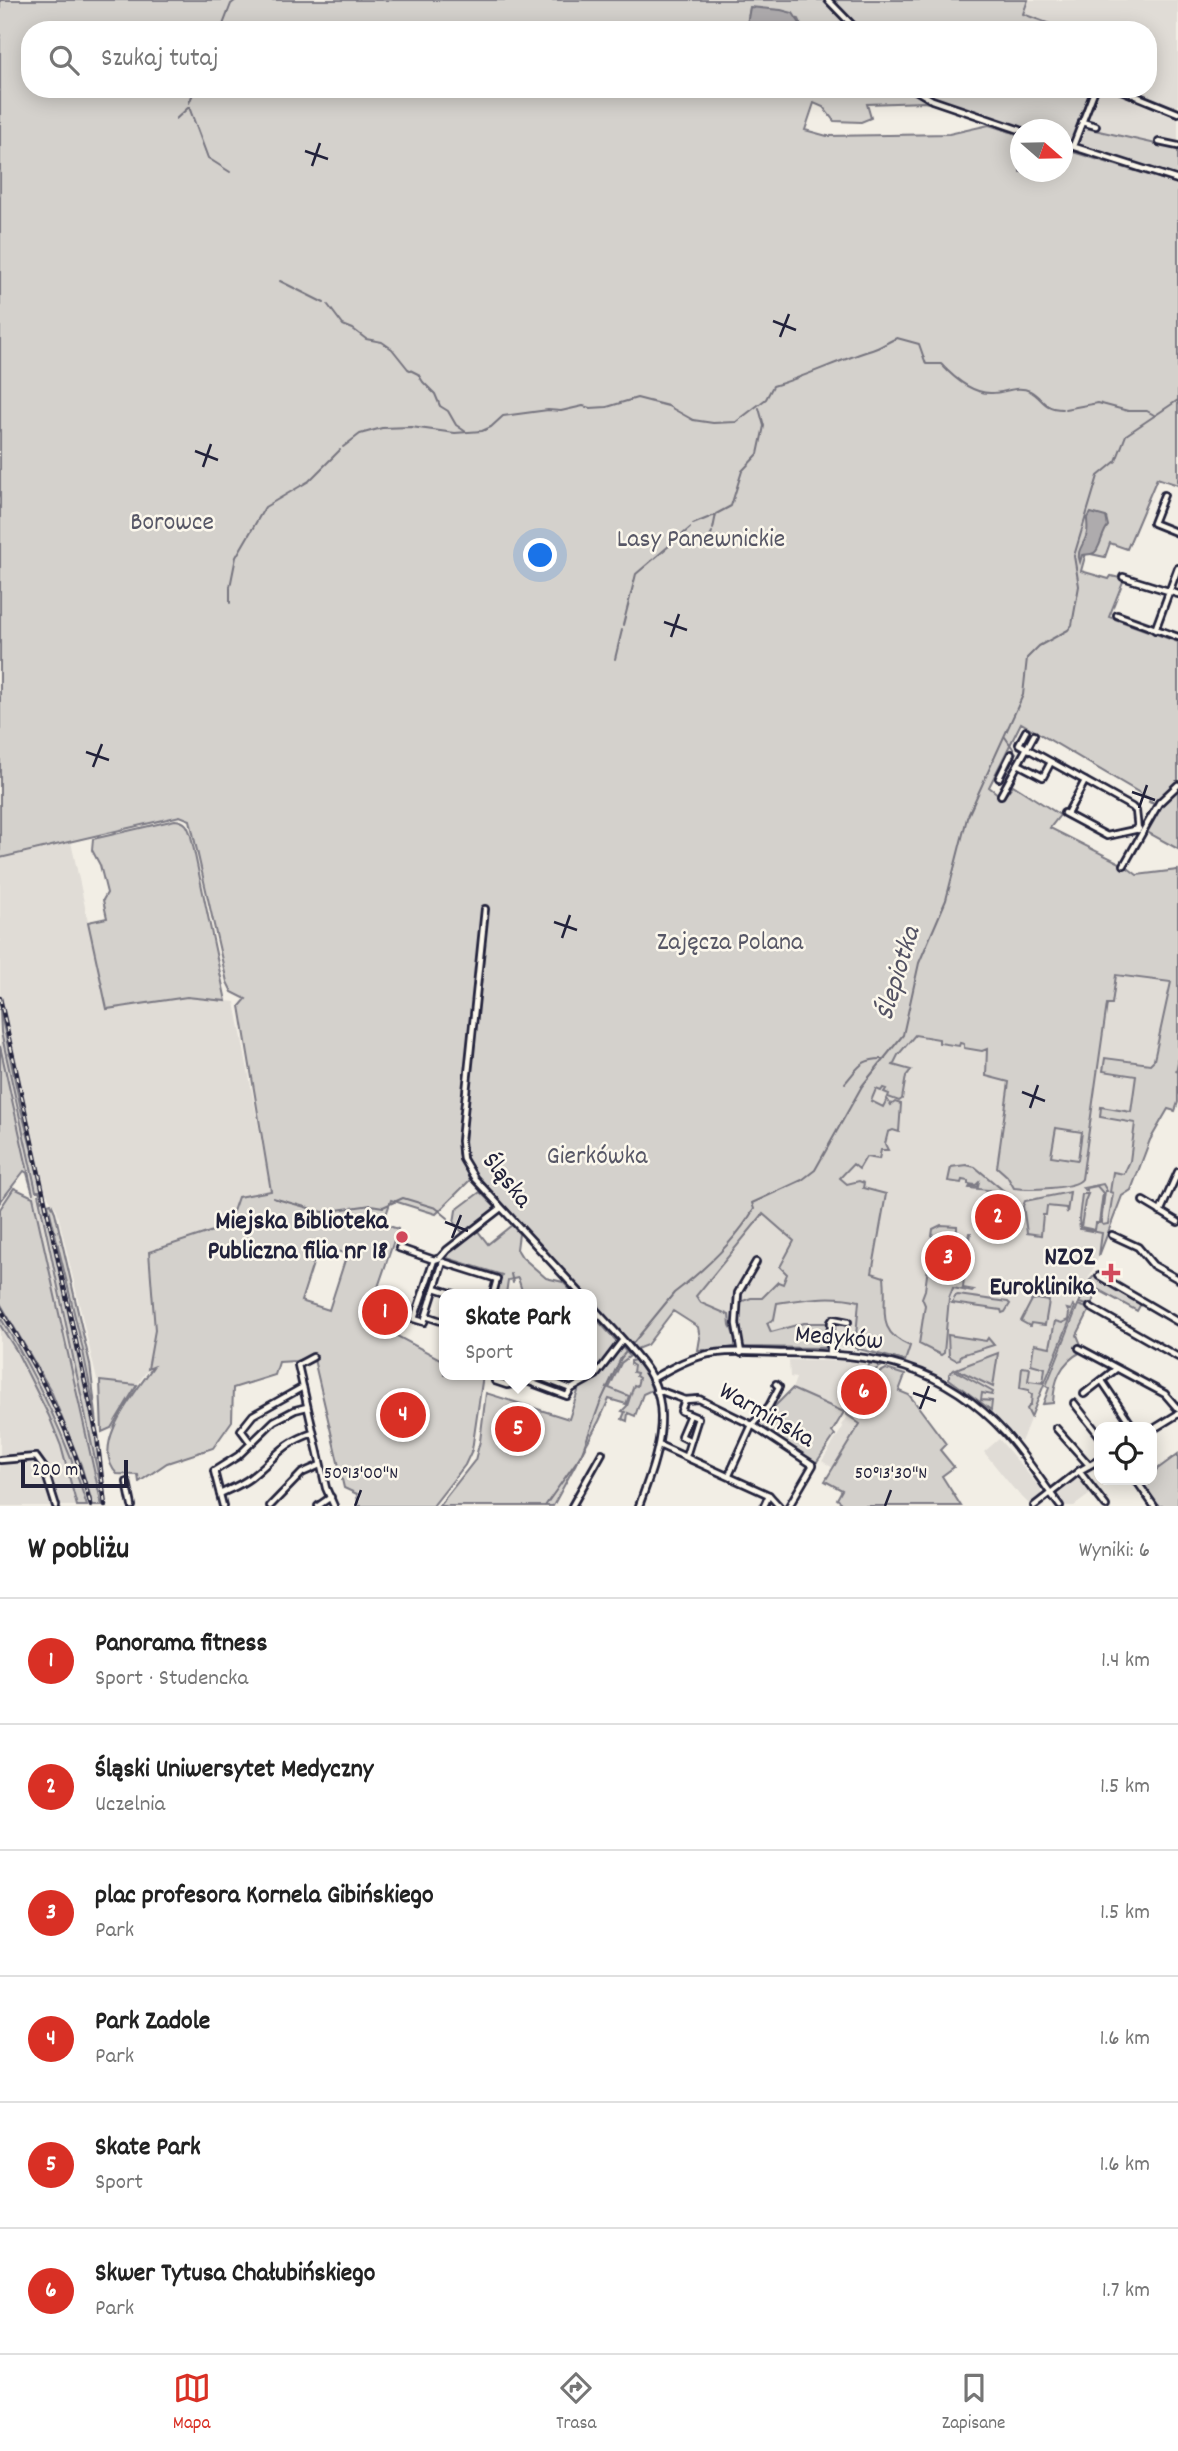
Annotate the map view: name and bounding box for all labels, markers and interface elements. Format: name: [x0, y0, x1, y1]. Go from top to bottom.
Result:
search box: [21, 21, 1157, 98]
icon: search: [45, 41, 83, 79]
text: Szukaj tutaj: [101, 41, 219, 78]
north arrow: [1010, 119, 1073, 182]
park label: Borowce: [130, 505, 214, 542]
park label: Lasy Panewnickie: [617, 522, 785, 559]
your location: [523, 538, 557, 572]
water label: Ślepiotka: [867, 921, 934, 1026]
park label: Zajęcza Polana: [657, 925, 804, 962]
park label: Gierkówka: [547, 1139, 648, 1176]
street label: Śląska: [472, 1145, 540, 1217]
pin: 2: [975, 1191, 1021, 1243]
place label: Miejska Biblioteka Publiczna filia nr 18: [207, 1204, 389, 1271]
marker: Miejska Biblioteka Publiczna filia nr 18: [394, 1229, 410, 1245]
pin: 3: [925, 1232, 971, 1284]
place label: NZOZ Euroklinika: [990, 1240, 1096, 1307]
marker: NZOZ Euroklinika: [1101, 1263, 1121, 1283]
pin: 1: [362, 1286, 408, 1338]
popup: [439, 1289, 597, 1380]
text: Skate Park: [465, 1300, 571, 1337]
street label: Medyków: [793, 1317, 885, 1361]
text: Sport: [465, 1337, 513, 1370]
pin: 6: [841, 1366, 887, 1418]
street label: Warmińska: [711, 1374, 821, 1459]
pin: 4: [380, 1389, 426, 1441]
pin: 5: [495, 1403, 541, 1455]
map controls: [1094, 1422, 1157, 1485]
button: locate: [1094, 1422, 1157, 1485]
scale bar: [21, 1457, 128, 1489]
text: 200 m: [32, 1458, 78, 1485]
text: 50°13'00"N: [324, 1462, 398, 1487]
text: 50°13'30"N: [855, 1462, 927, 1487]
text: W pobliżu: [28, 1530, 129, 1573]
text: Wyniki: 6: [1079, 1535, 1150, 1568]
text: Panorama fitness: [95, 1626, 267, 1663]
text: 1: [48, 1645, 54, 1678]
text: 1.4 km: [1101, 1645, 1150, 1678]
text: Sport · Studencka: [95, 1663, 248, 1696]
text: Śląski Uniwersytet Medyczny: [95, 1752, 373, 1789]
text: 2: [46, 1771, 56, 1804]
text: 1.5 km: [1100, 1771, 1150, 1804]
text: Uczelnia: [95, 1789, 165, 1822]
text: plac profesora Kornela Gibińskiego: [95, 1878, 434, 1915]
text: 3: [46, 1897, 56, 1930]
text: 1.5 km: [1100, 1897, 1150, 1930]
text: Park: [95, 1915, 134, 1948]
text: Park Zadole: [95, 2004, 210, 2041]
text: 4: [46, 2023, 56, 2056]
text: 1.6 km: [1099, 2023, 1150, 2056]
text: Park: [95, 2041, 134, 2074]
text: Skate Park: [95, 2130, 201, 2167]
text: 5: [46, 2149, 56, 2182]
text: 1.6 km: [1099, 2149, 1150, 2182]
text: Sport: [95, 2167, 143, 2200]
text: Skwer Tytusa Chałubińskiego: [95, 2256, 375, 2293]
text: 6: [45, 2275, 57, 2308]
text: 1.7 km: [1102, 2275, 1150, 2308]
text: Park: [95, 2293, 134, 2326]
tab: Mapa: [173, 2369, 211, 2438]
tab: Trasa: [556, 2369, 596, 2438]
tab: Zapisane: [942, 2369, 1005, 2438]

